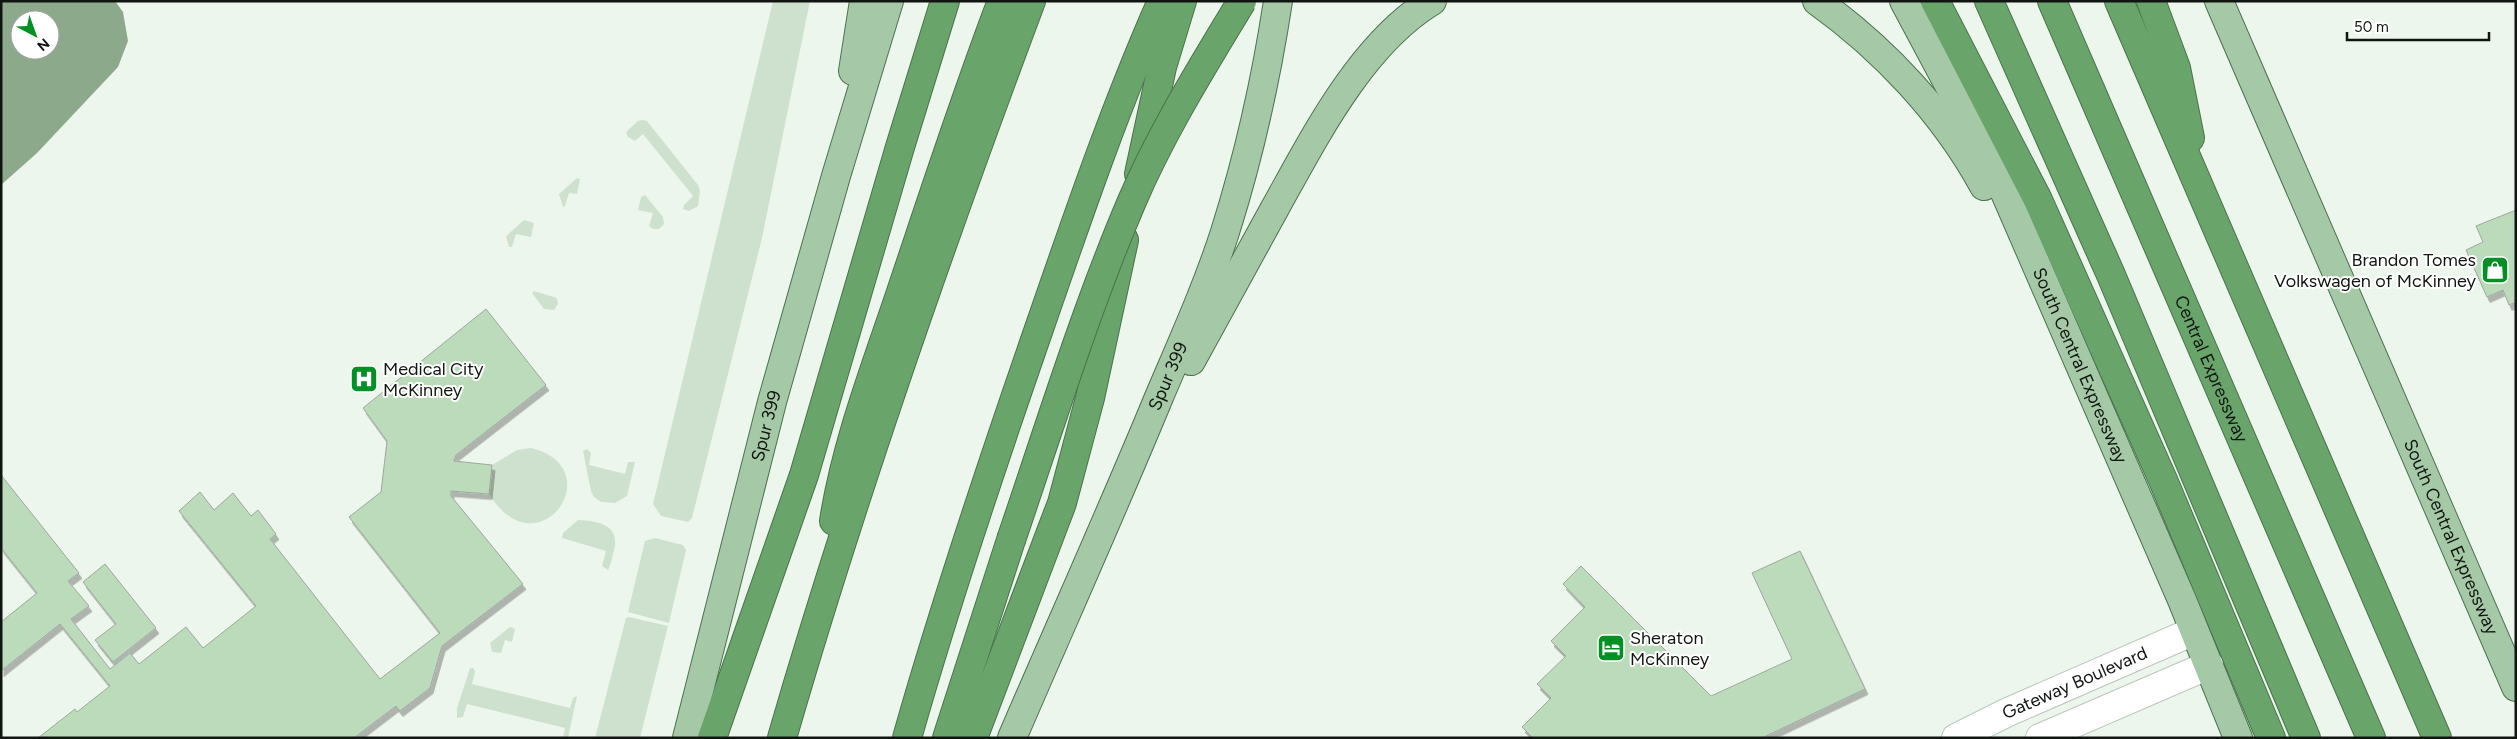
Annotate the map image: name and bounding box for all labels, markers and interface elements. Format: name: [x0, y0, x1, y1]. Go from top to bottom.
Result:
north arrow: [10, 10, 60, 60]
scale bar: [2347, 10, 2490, 42]
text: 50 m: [2354, 18, 2389, 36]
text: N: [34, 34, 53, 54]
place label: Brandon Tomes Volkswagen of McKinney: [2274, 249, 2477, 292]
shop icon: Brandon Tomes Volkswagen of McKinney: [2480, 255, 2510, 285]
street label: South Central Expressway: [2028, 264, 2132, 467]
street label: Central Expressway: [2170, 292, 2253, 447]
street label: Spur 399: [1144, 339, 1192, 414]
place label: Medical City McKinney: [383, 358, 484, 401]
hospital icon: Medical City McKinney: [349, 364, 379, 394]
street label: Spur 399: [746, 388, 786, 464]
street label: South Central Expressway: [2399, 436, 2503, 639]
place label: Sheraton McKinney: [1630, 627, 1710, 670]
hotel icon: Sheraton McKinney: [1596, 633, 1626, 663]
street label: Gateway Boulevard: [1999, 642, 2151, 724]

